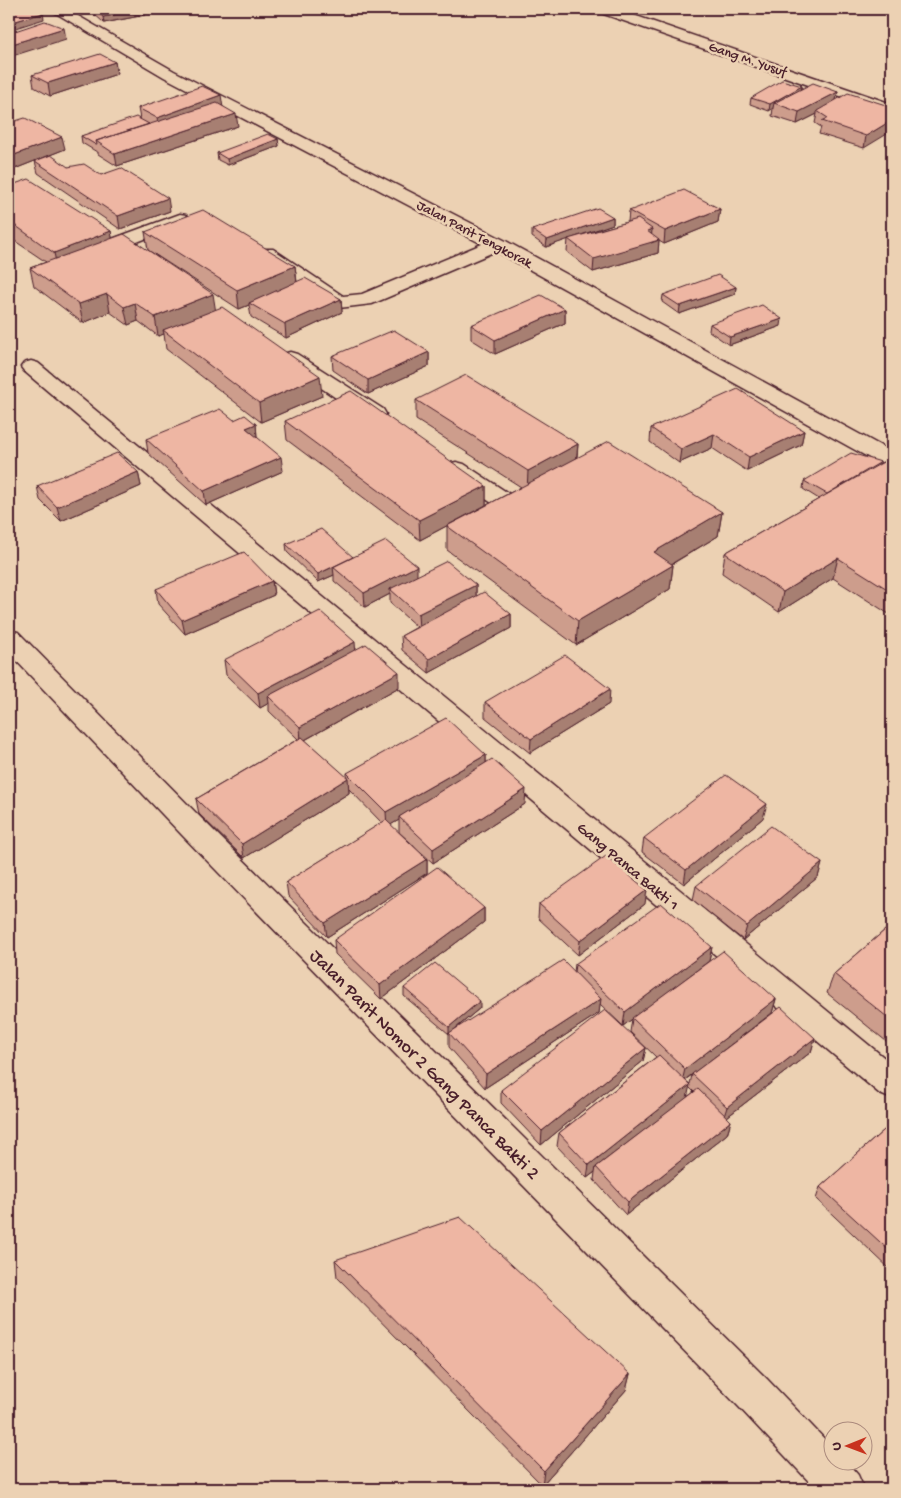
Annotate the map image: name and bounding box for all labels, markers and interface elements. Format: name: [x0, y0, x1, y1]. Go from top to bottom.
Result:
street label: Gang M. Yusuf: [706, 39, 790, 82]
street label: Jalan Parit Tengkorak: [413, 198, 536, 274]
street label: Gang Panca Bakti 1: [572, 819, 682, 916]
street label: Jalan Parit Nomor 2 Gang Panca Bakti 2: [303, 945, 544, 1186]
north arrow: [824, 1420, 874, 1470]
text: U: [829, 1442, 846, 1450]

